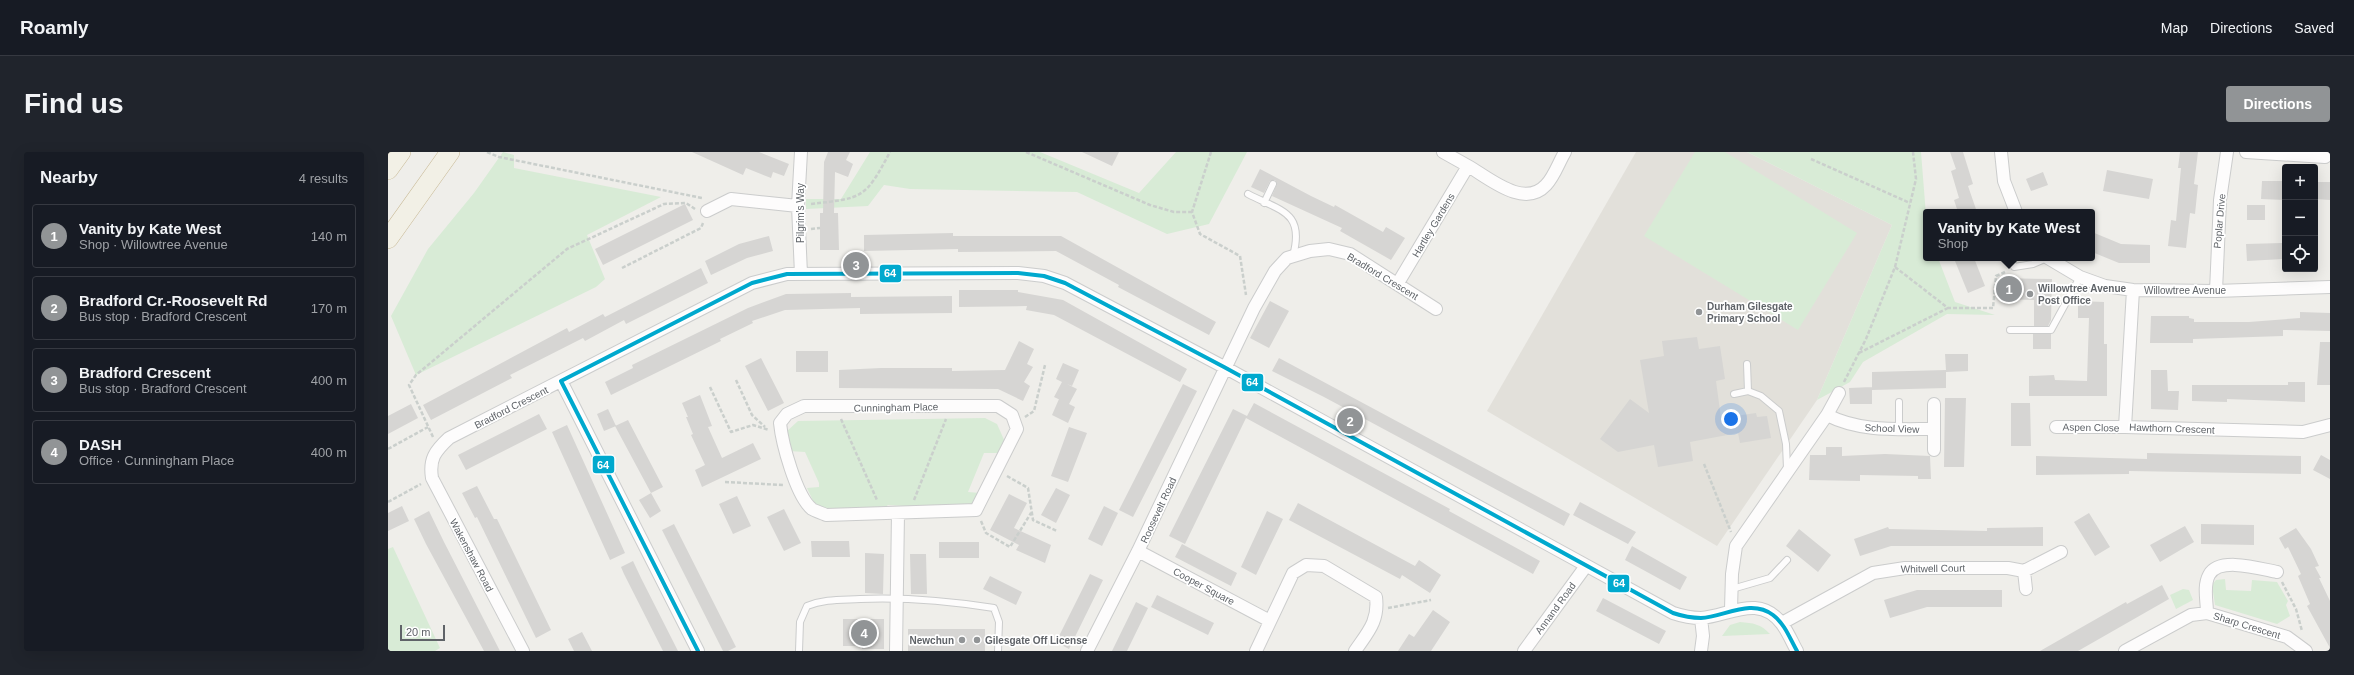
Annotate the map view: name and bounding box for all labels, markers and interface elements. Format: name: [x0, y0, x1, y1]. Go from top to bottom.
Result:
text: Roamly: [20, 17, 89, 38]
text: Map: [2161, 20, 2188, 36]
text: Directions: [2210, 20, 2272, 36]
text: Saved: [2294, 20, 2334, 36]
button: Directions: [2226, 86, 2330, 122]
text: Find us: [24, 88, 124, 119]
map controls: [2282, 164, 2318, 272]
button: +: [2282, 164, 2318, 200]
text: Nearby: [40, 168, 98, 187]
text: 4 results: [299, 171, 348, 186]
street label: Pilgrim's Way: [795, 183, 806, 243]
street label: Hartley Gardens: [1410, 191, 1457, 259]
street label: Poplar Drive: [2212, 193, 2227, 249]
button: −: [2282, 200, 2318, 236]
popup: [1923, 209, 2095, 261]
text: Vanity by Kate West: [1938, 219, 2080, 236]
text: Vanity by Kate West: [79, 220, 221, 237]
text: 1: [50, 229, 58, 244]
text: 140 m: [311, 229, 347, 244]
text: Shop: [1938, 236, 1968, 251]
button: locate: [2282, 236, 2318, 272]
text: Shop · Willowtree Avenue: [79, 237, 228, 252]
pin: 3: [843, 250, 869, 280]
street label: Bradford Crescent: [1345, 251, 1421, 302]
line badge: 64: [879, 264, 902, 283]
text: 64: [884, 267, 897, 279]
pin: 1: [1996, 274, 2022, 304]
place label: Willowtree Avenue Post Office: [2038, 283, 2127, 306]
street label: Willowtree Avenue: [2144, 285, 2226, 296]
marker: Willowtree Avenue Post Office: [2025, 289, 2035, 299]
text: Bradford Cr.-Roosevelt Rd: [79, 292, 267, 309]
text: 2: [50, 301, 58, 316]
text: 170 m: [311, 301, 347, 316]
place label: Durham Gilesgate Primary School: [1707, 301, 1793, 324]
marker: Durham Gilesgate Primary School: [1694, 307, 1704, 317]
text: Bus stop · Bradford Crescent: [79, 309, 247, 324]
text: Bradford Crescent: [79, 364, 211, 381]
text: 3: [50, 373, 58, 388]
text: 400 m: [311, 373, 347, 388]
line badge: 64: [1241, 373, 1264, 392]
text: 64: [1246, 376, 1259, 388]
text: Bus stop · Bradford Crescent: [79, 381, 247, 396]
street label: Bradford Crescent: [473, 384, 550, 431]
street label: Cunningham Place: [854, 401, 939, 414]
pin: 2: [1337, 406, 1363, 436]
your location: [1721, 409, 1741, 429]
street label: School View: [1864, 422, 1920, 435]
street label: Aspen Close: [2063, 422, 2120, 434]
street label: Hawthorn Crescent: [2129, 422, 2215, 435]
text: DASH: [79, 436, 122, 453]
text: 4: [50, 445, 58, 460]
text: 400 m: [311, 445, 347, 460]
text: Office · Cunningham Place: [79, 453, 234, 468]
line badge: 64: [592, 455, 615, 474]
text: 64: [597, 459, 610, 471]
street label: Roosevelt Road: [1138, 476, 1178, 545]
street label: Wakenshaw Road: [448, 517, 495, 593]
street label: Whitwell Court: [1901, 562, 1966, 575]
street label: Cooper Square: [1171, 566, 1237, 607]
line badge: 64: [1607, 574, 1630, 593]
text: 64: [1613, 577, 1626, 589]
street label: Annand Road: [1533, 580, 1578, 636]
street label: Sharp Crescent: [2212, 610, 2282, 641]
pin: 4: [851, 618, 877, 648]
scale bar: [400, 623, 445, 642]
text: 20 m: [406, 626, 430, 638]
place label: Newchun: [910, 635, 954, 646]
marker: Newchun: [957, 635, 967, 645]
marker: Gilesgate Off License: [972, 635, 982, 645]
place label: Gilesgate Off License: [985, 635, 1088, 646]

